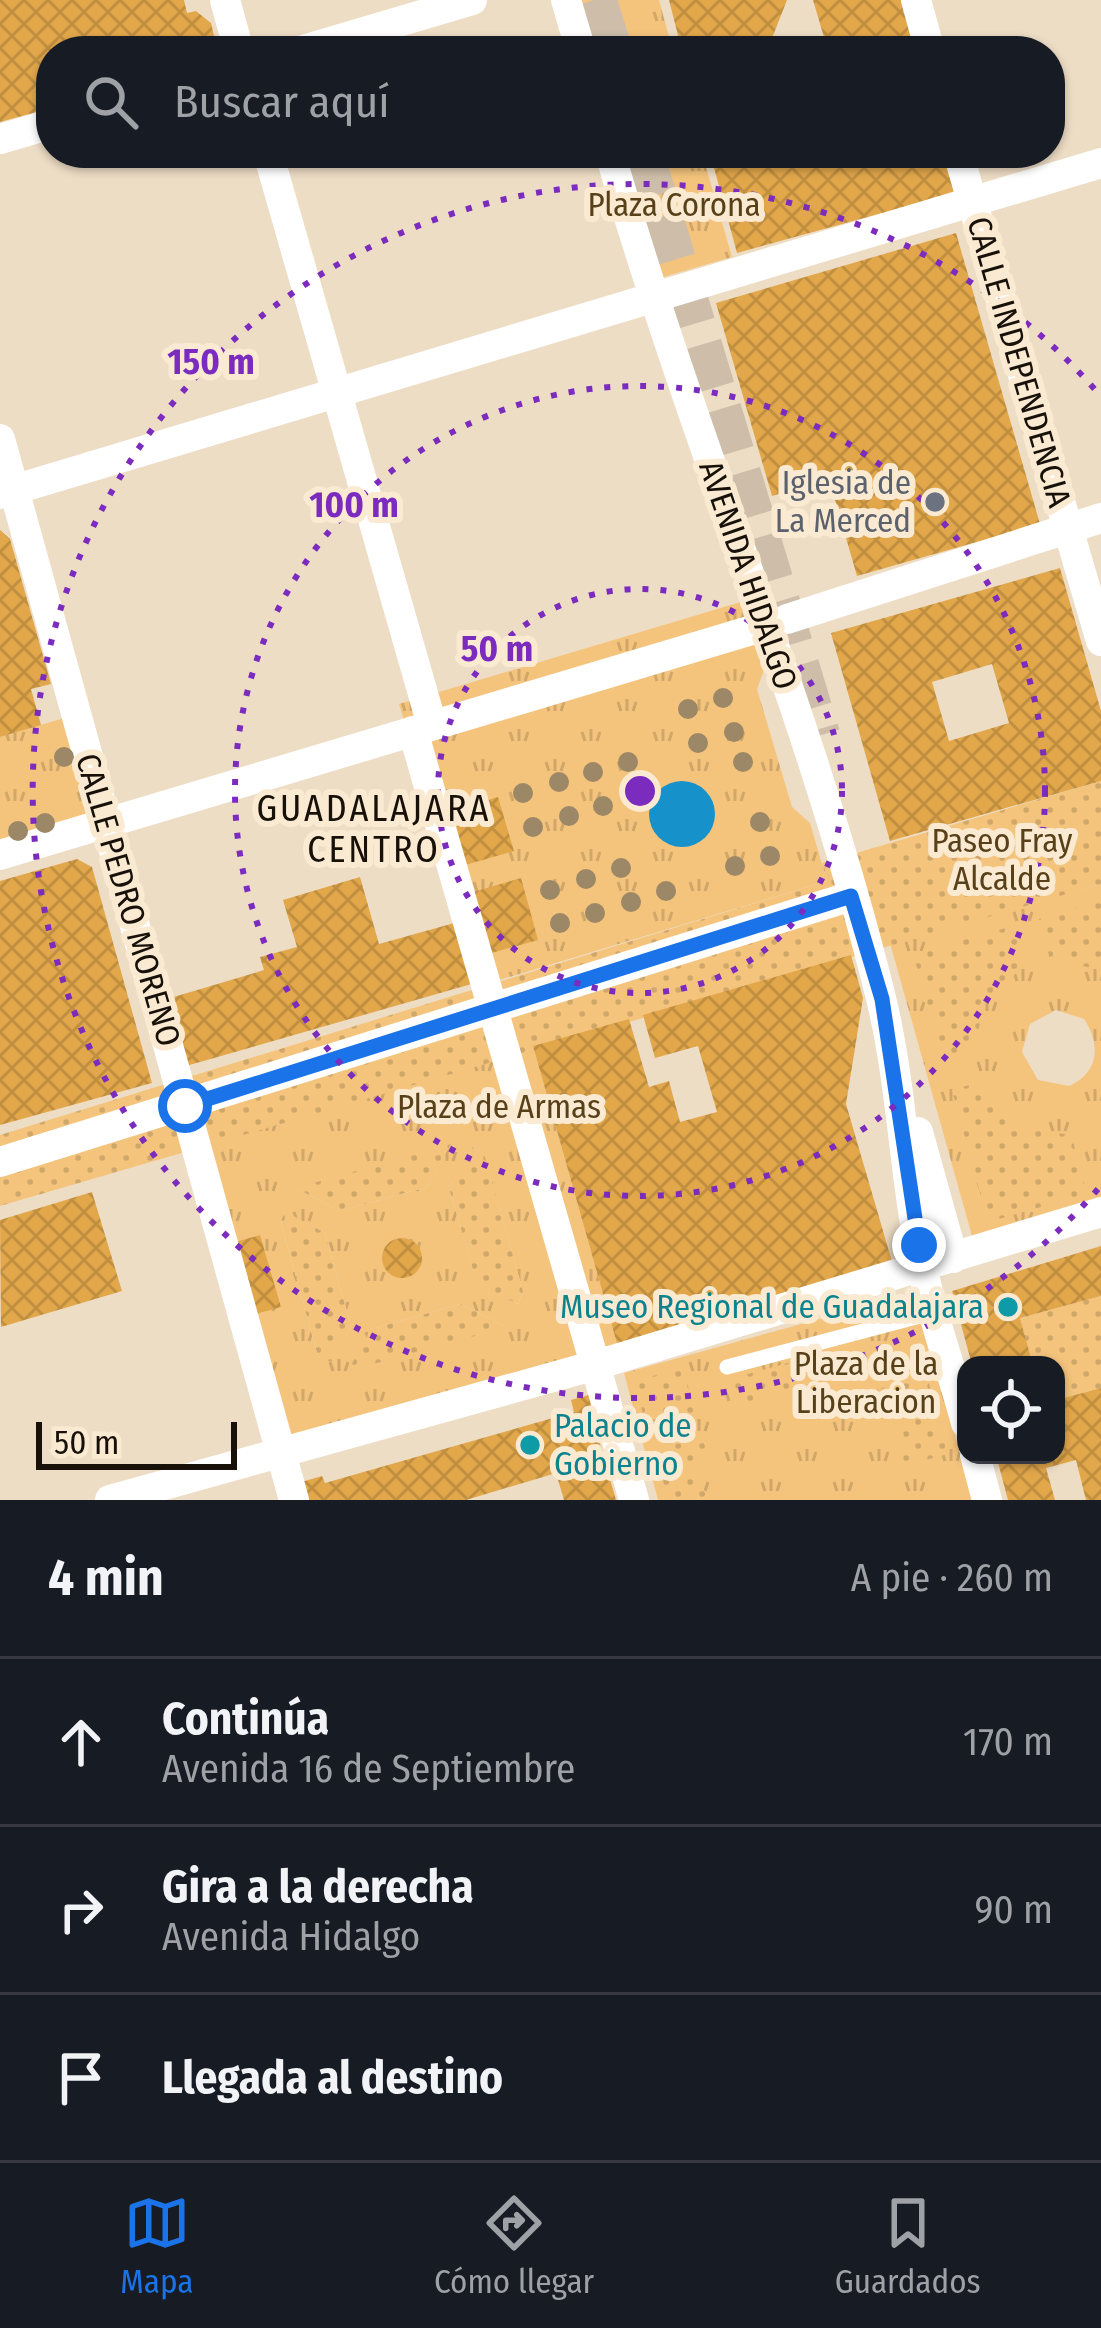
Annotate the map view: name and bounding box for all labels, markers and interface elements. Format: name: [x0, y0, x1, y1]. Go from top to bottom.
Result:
search box: [36, 36, 1065, 168]
icon: search: [78, 69, 144, 135]
text: Buscar aquí: [174, 75, 390, 129]
park label: Plaza Corona: [587, 185, 761, 225]
street label: CALLE INDEPENDENCIA: [958, 212, 1080, 512]
text: 150 m: [167, 340, 255, 384]
street label: AVENIDA HIDALGO: [690, 455, 806, 695]
place label: Iglesia de La Merced: [775, 463, 911, 541]
text: 100 m: [309, 483, 399, 527]
marker: Iglesia de La Merced: [922, 489, 948, 515]
text: 50 m: [461, 627, 533, 671]
street label: CALLE PEDRO MORENO: [67, 749, 189, 1051]
centre of rings: [619, 770, 661, 812]
district label: GUADALAJARA CENTRO: [256, 787, 492, 872]
park label: Paseo Fray Alcalde: [931, 821, 1073, 899]
route start: [158, 1079, 212, 1133]
park label: Plaza de Armas: [397, 1087, 601, 1127]
route end: [892, 1218, 946, 1272]
place label: Museo Regional de Guadalajara: [560, 1287, 984, 1327]
marker: Museo Regional de Guadalajara: [995, 1294, 1021, 1320]
park label: Plaza de la Liberacion: [794, 1344, 938, 1422]
map controls: [957, 1356, 1065, 1464]
button: locate: [957, 1356, 1065, 1464]
place label: Palacio de Gobierno: [554, 1406, 692, 1484]
scale bar: [36, 1416, 237, 1469]
text: 50 m: [54, 1423, 119, 1463]
marker: Palacio de Gobierno: [517, 1432, 543, 1458]
text: 4 min: [48, 1547, 164, 1609]
text: A pie · 260 m: [851, 1555, 1053, 1601]
text: Continúa: [162, 1692, 329, 1746]
icon: ahead: [48, 1709, 114, 1775]
text: 170 m: [963, 1719, 1053, 1765]
text: Avenida 16 de Septiembre: [162, 1746, 575, 1792]
text: Gira a la derecha: [162, 1860, 474, 1914]
icon: right: [48, 1877, 114, 1943]
text: 90 m: [975, 1887, 1053, 1933]
text: Avenida Hidalgo: [162, 1914, 420, 1960]
icon: arrive: [48, 2045, 114, 2111]
text: Llegada al destino: [162, 2051, 503, 2105]
tab: Mapa: [120, 2190, 193, 2302]
tab: Cómo llegar: [434, 2190, 594, 2302]
tab: Guardados: [835, 2190, 981, 2302]

